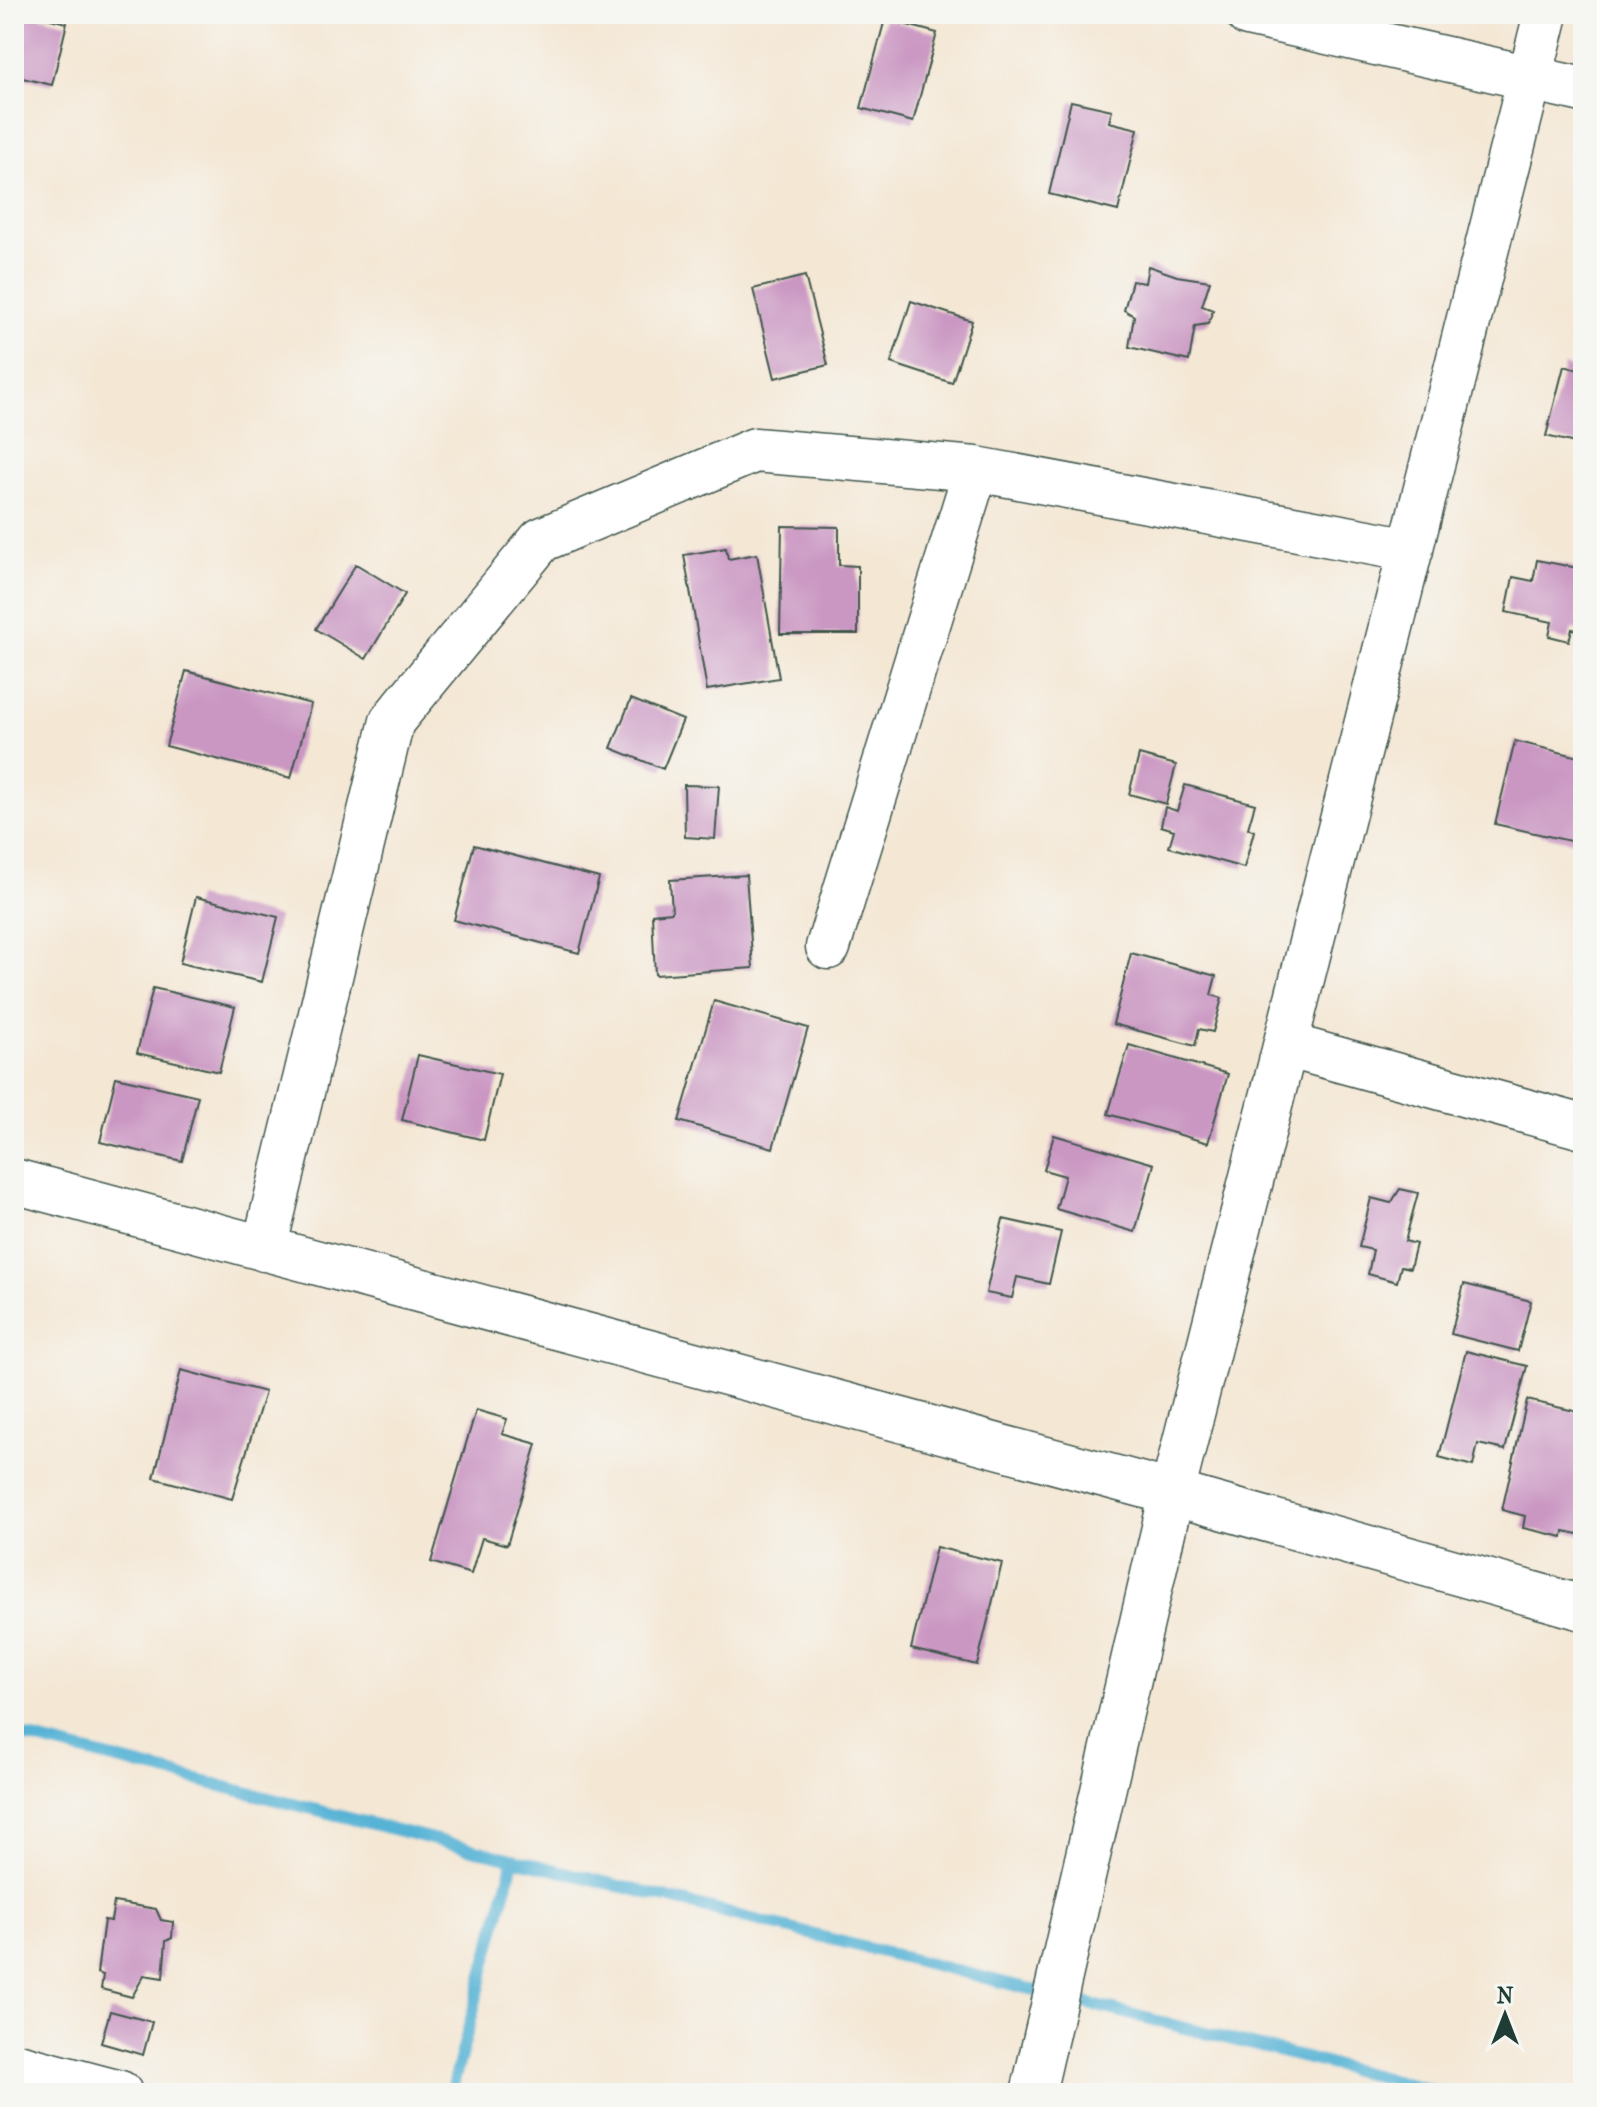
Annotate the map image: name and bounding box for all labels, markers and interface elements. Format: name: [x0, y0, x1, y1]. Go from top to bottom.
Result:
north arrow: [1465, 1975, 1545, 2055]
text: N: [1497, 1983, 1514, 2009]

